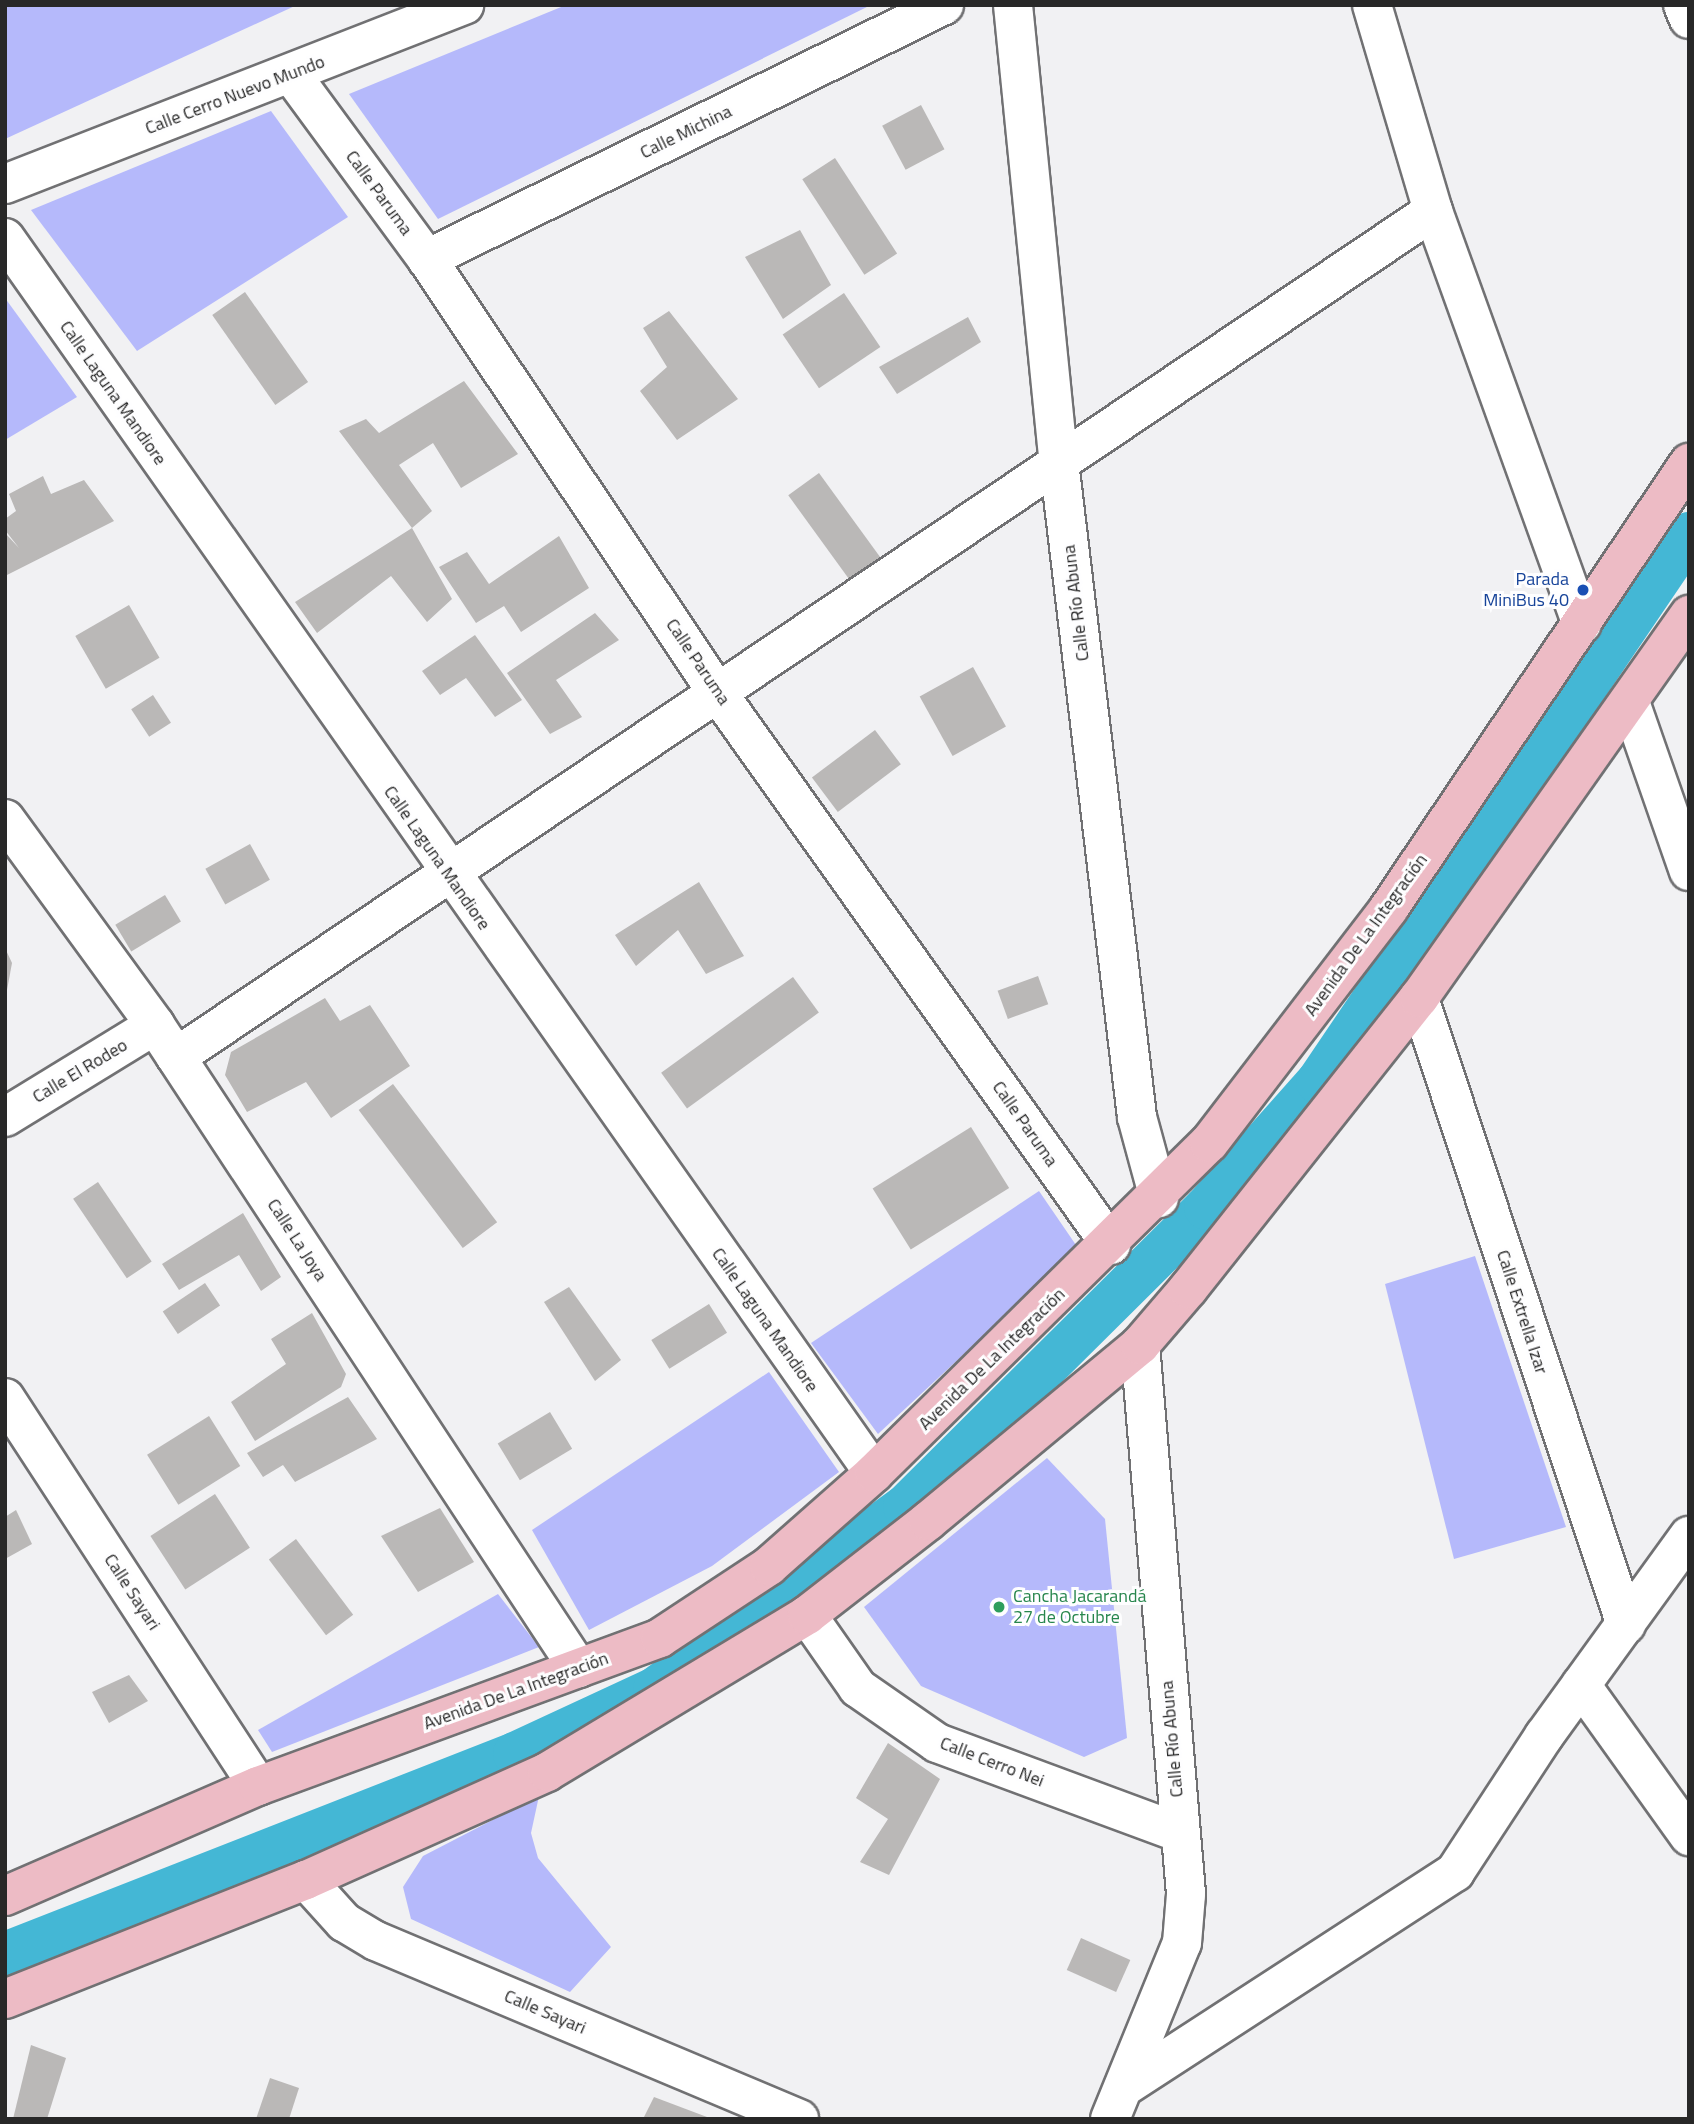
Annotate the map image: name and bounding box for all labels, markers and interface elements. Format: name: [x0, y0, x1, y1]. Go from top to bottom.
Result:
street label: Calle Cerro Nuevo Mundo: [142, 51, 328, 139]
street label: Calle Michina: [637, 101, 735, 163]
street label: Calle Paruma: [341, 146, 417, 240]
street label: Calle Laguna Mandiore: [55, 317, 171, 469]
street label: Calle Río Abuna: [1058, 544, 1094, 662]
place label: Parada MiniBus 40: [1483, 569, 1569, 612]
marker: Parada MiniBus 40: [1575, 582, 1591, 598]
street label: Calle Paruma: [661, 615, 735, 709]
street label: Calle Laguna Mandiore: [379, 782, 495, 934]
street label: Avenida De La Integración: [1300, 850, 1432, 1020]
street label: Calle El Rodeo: [29, 1034, 131, 1108]
street label: Calle Paruma: [988, 1077, 1062, 1171]
street label: Calle La Joya: [262, 1195, 332, 1285]
street label: Calle Laguna Mandiore: [707, 1244, 823, 1396]
street label: Calle Extrella Izar: [1492, 1247, 1552, 1377]
street label: Avenida De La Integración: [914, 1283, 1070, 1435]
street label: Calle Sayari: [99, 1550, 165, 1634]
place label: Cancha Jacarandá 27 de Octubre: [1013, 1586, 1147, 1628]
marker: Cancha Jacarandá 27 de Octubre: [991, 1599, 1007, 1615]
street label: Avenida De La Integración: [421, 1647, 611, 1735]
street label: Calle Río Abuna: [1156, 1680, 1188, 1798]
street label: Calle Cerro Nei: [937, 1732, 1047, 1792]
street label: Calle Sayari: [501, 1985, 589, 2039]

